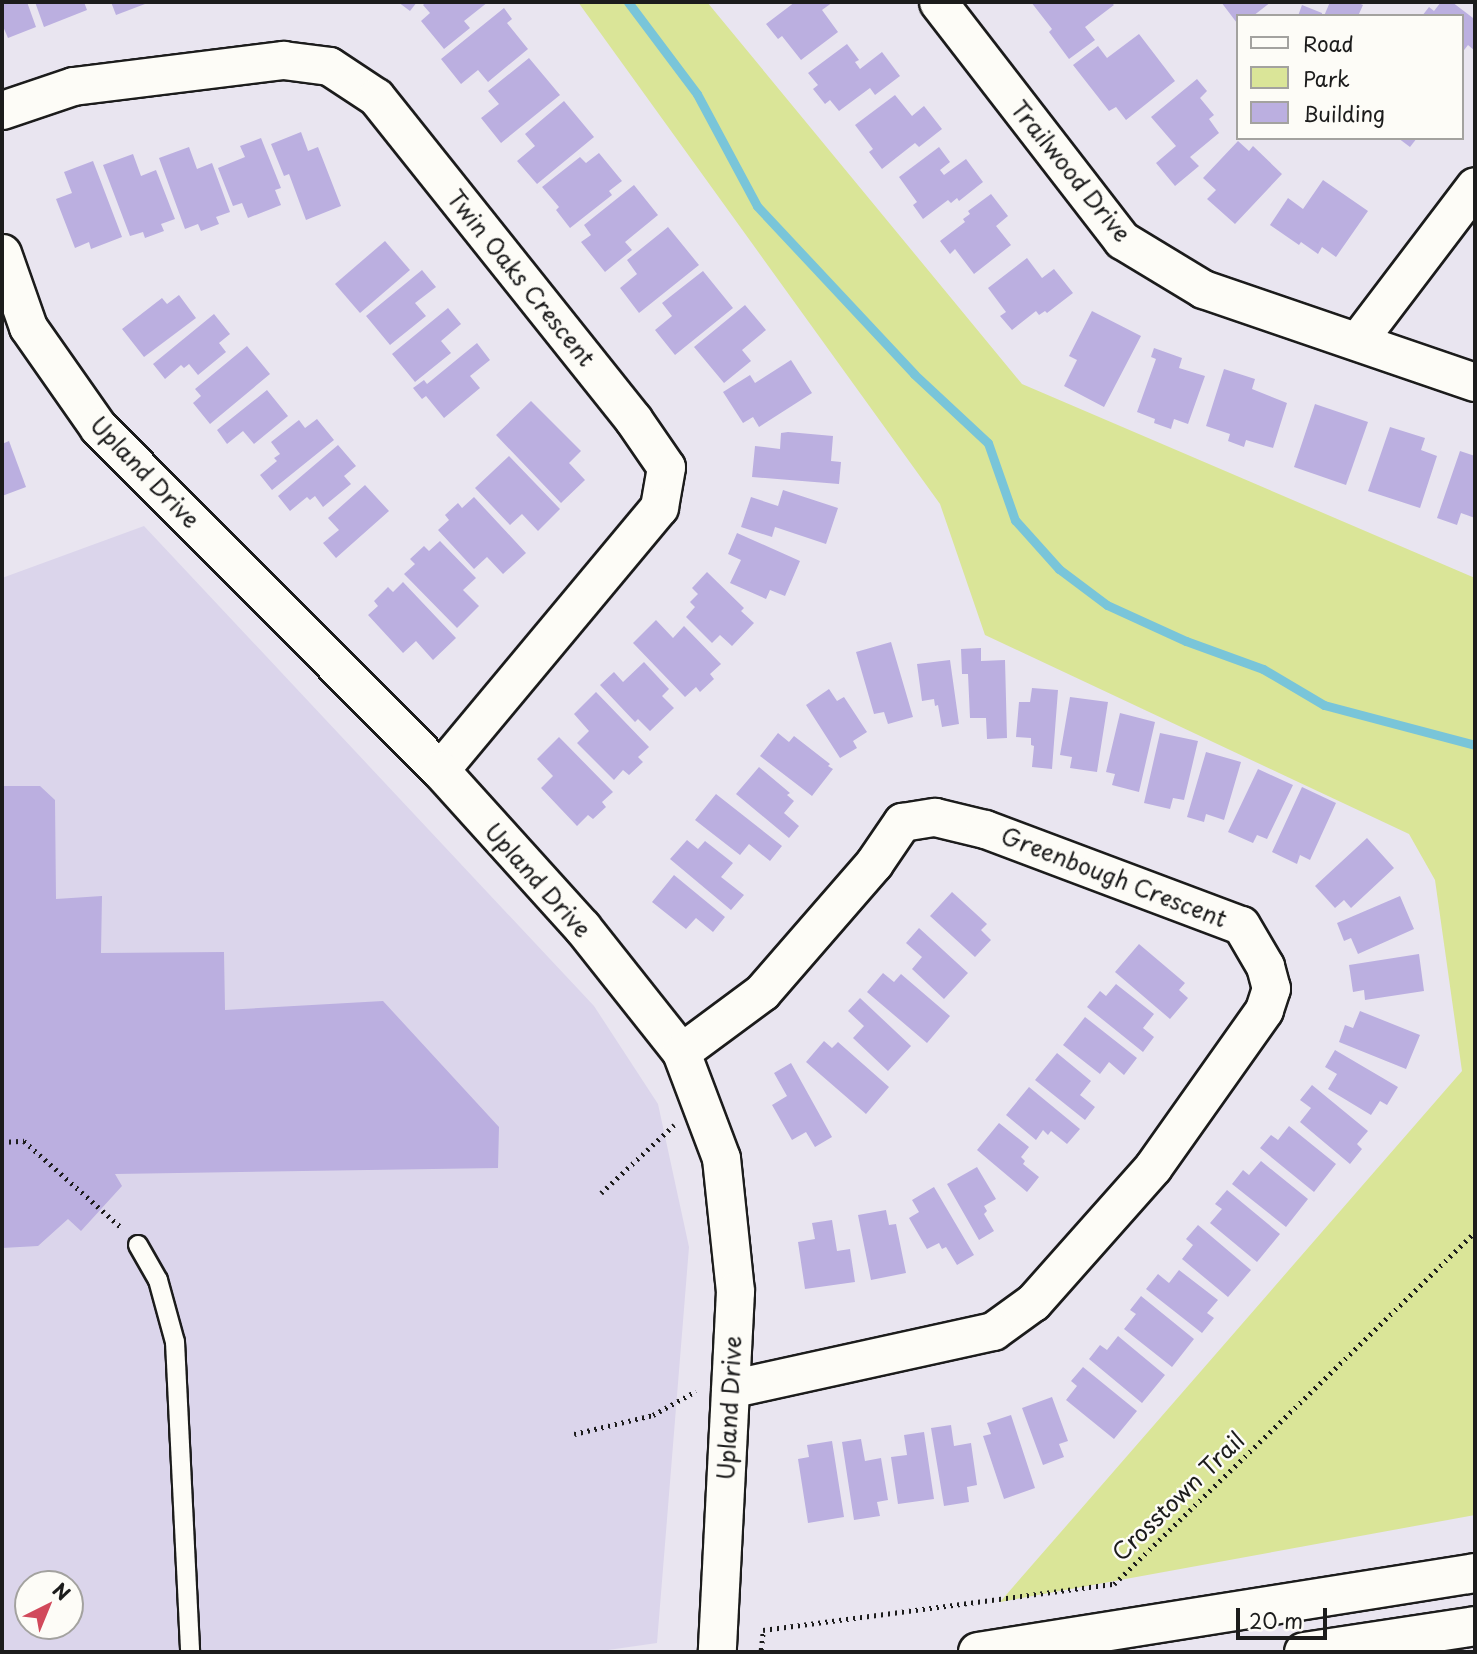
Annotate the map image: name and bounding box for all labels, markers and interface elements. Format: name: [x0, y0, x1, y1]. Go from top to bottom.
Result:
legend: [1236, 14, 1463, 140]
text: Road: [1303, 27, 1354, 59]
text: Park: [1303, 62, 1350, 94]
street label: Trailwood Drive: [1005, 94, 1137, 248]
text: Building: [1303, 97, 1385, 129]
street label: Twin Oaks Crescent: [441, 184, 601, 372]
street label: Upland Drive: [85, 410, 205, 534]
street label: Upland Drive: [479, 817, 597, 943]
street label: Greenbough Crescent: [997, 821, 1231, 933]
street label: Upland Drive: [711, 1335, 747, 1481]
street label: Crosstown Trail: [1106, 1426, 1250, 1566]
north arrow: [14, 1570, 84, 1640]
text: N: [47, 1576, 77, 1606]
scale bar: [1239, 1594, 1330, 1638]
text: 20 m: [1249, 1604, 1303, 1636]

